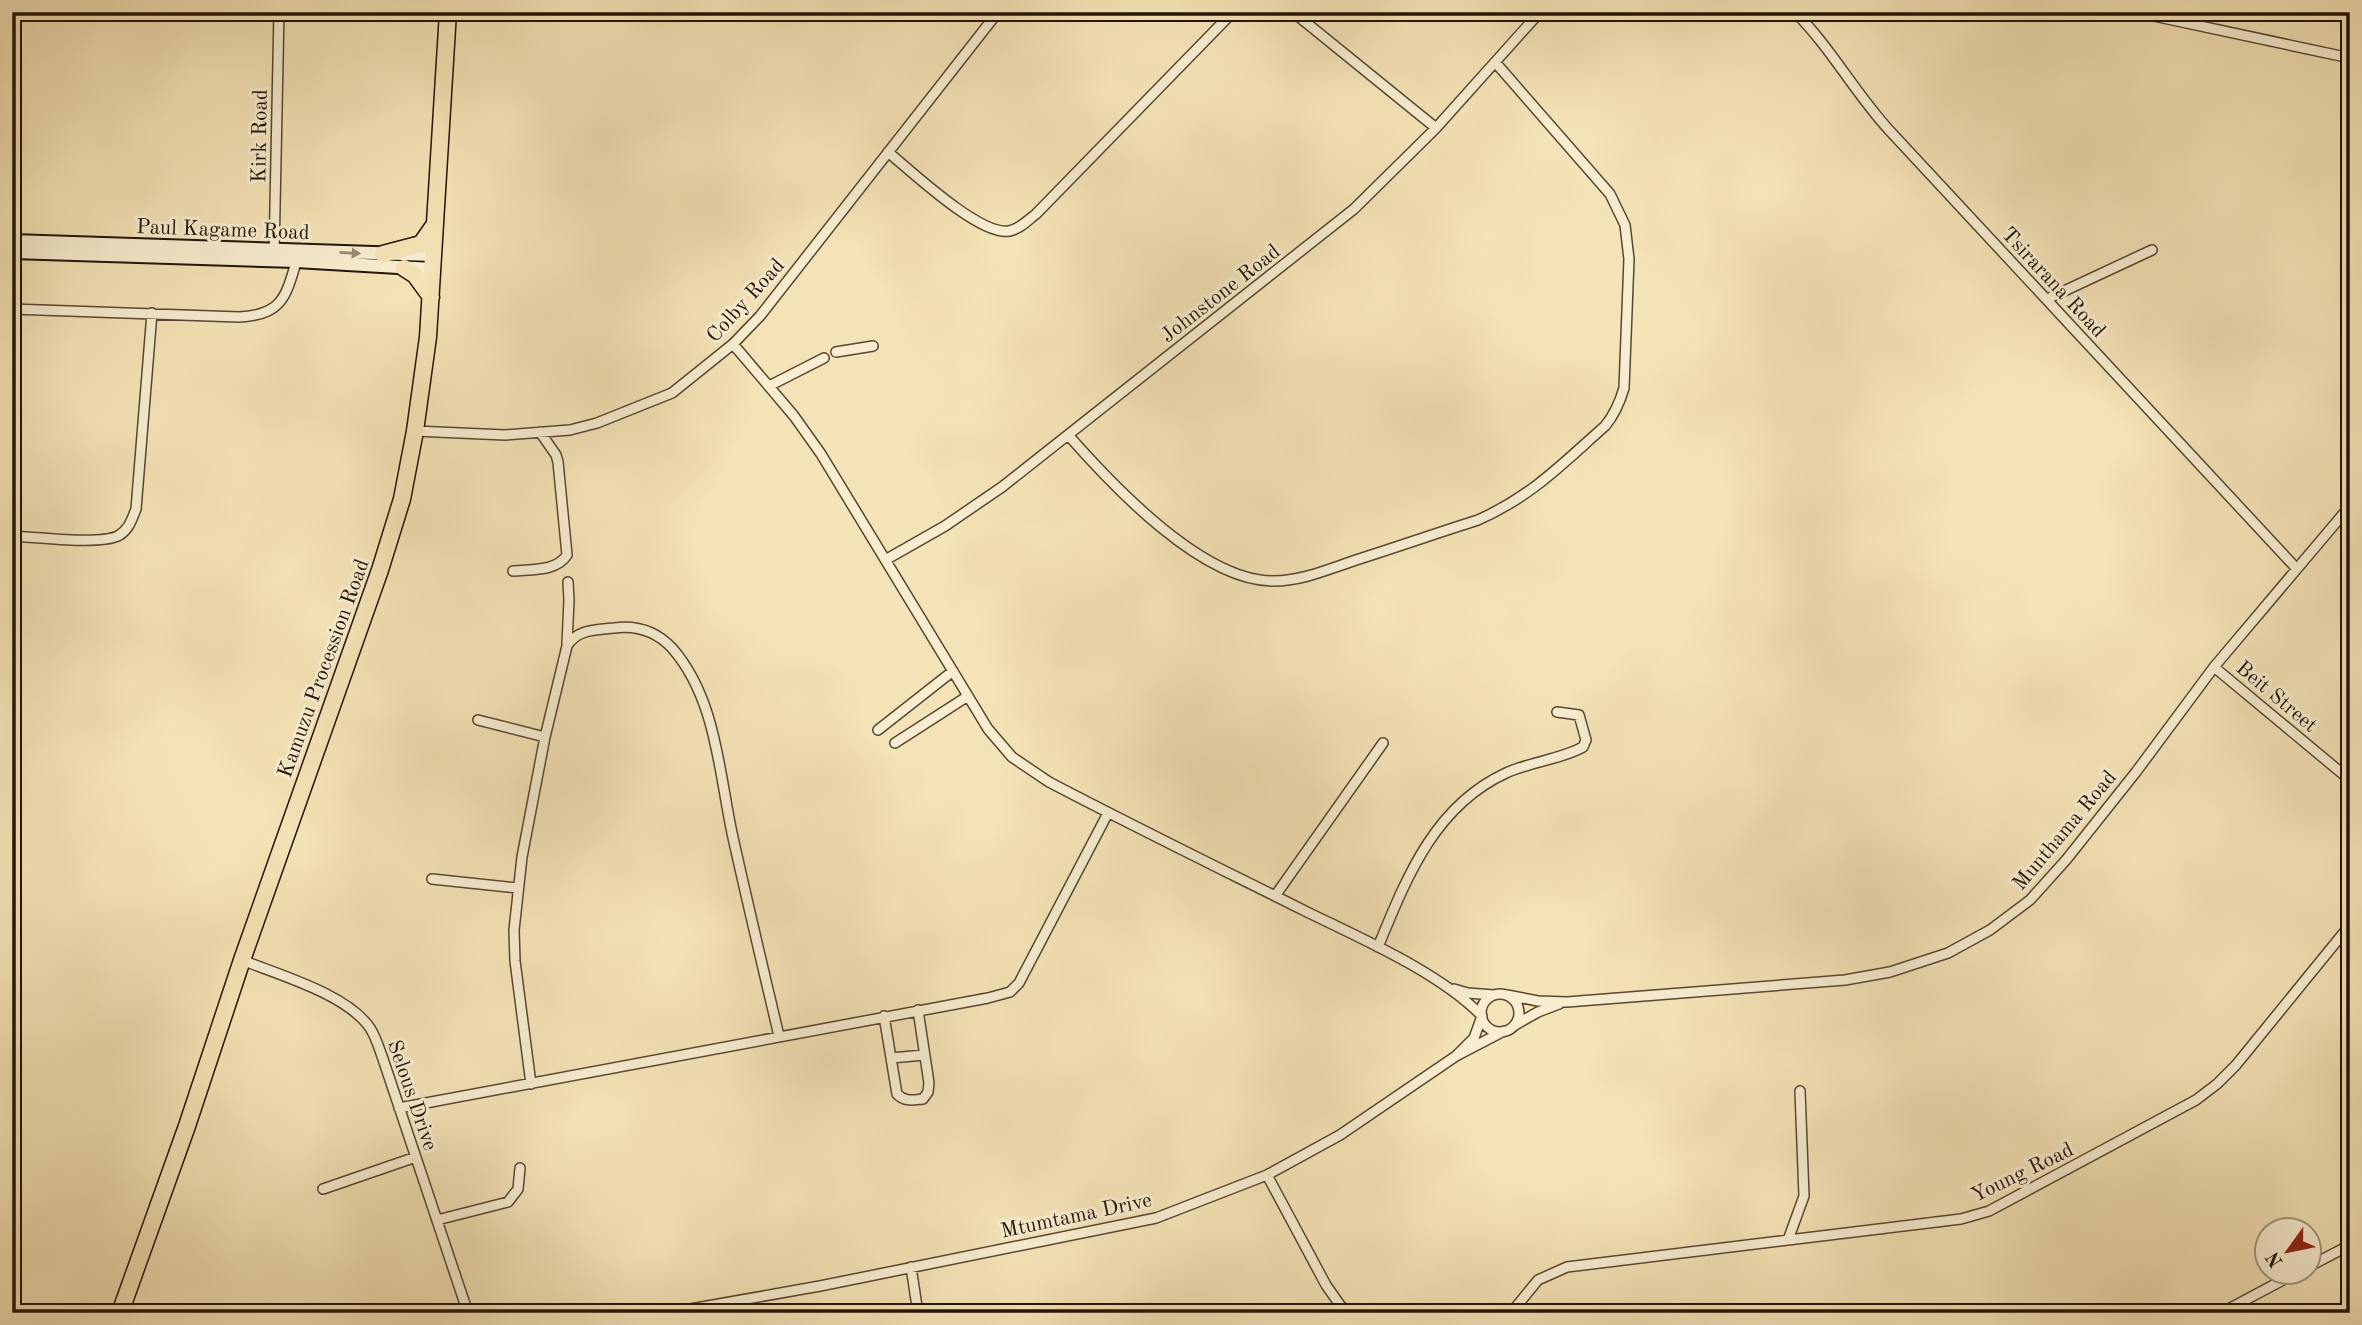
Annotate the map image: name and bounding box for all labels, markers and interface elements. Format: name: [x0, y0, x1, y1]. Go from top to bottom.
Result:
street label: Kirk Road: [249, 89, 272, 183]
street label: Paul Kagame Road: [136, 217, 310, 244]
street label: Tsirarana Road: [1997, 224, 2109, 342]
street label: Johnstone Road: [1157, 241, 1285, 347]
one-way arrow: [339, 247, 361, 258]
street label: Colby Road: [703, 255, 789, 347]
street label: Kamuzu Procession Road: [275, 556, 374, 781]
street label: Beit Street: [2231, 657, 2321, 737]
street label: Munthama Road: [2009, 767, 2121, 895]
street label: Selous Drive: [383, 1038, 440, 1153]
street label: Young Road: [1968, 1140, 2077, 1207]
street label: Mtumtama Drive: [999, 1190, 1154, 1243]
north arrow: [2254, 1216, 2324, 1286]
text: N: [2264, 1247, 2288, 1270]

